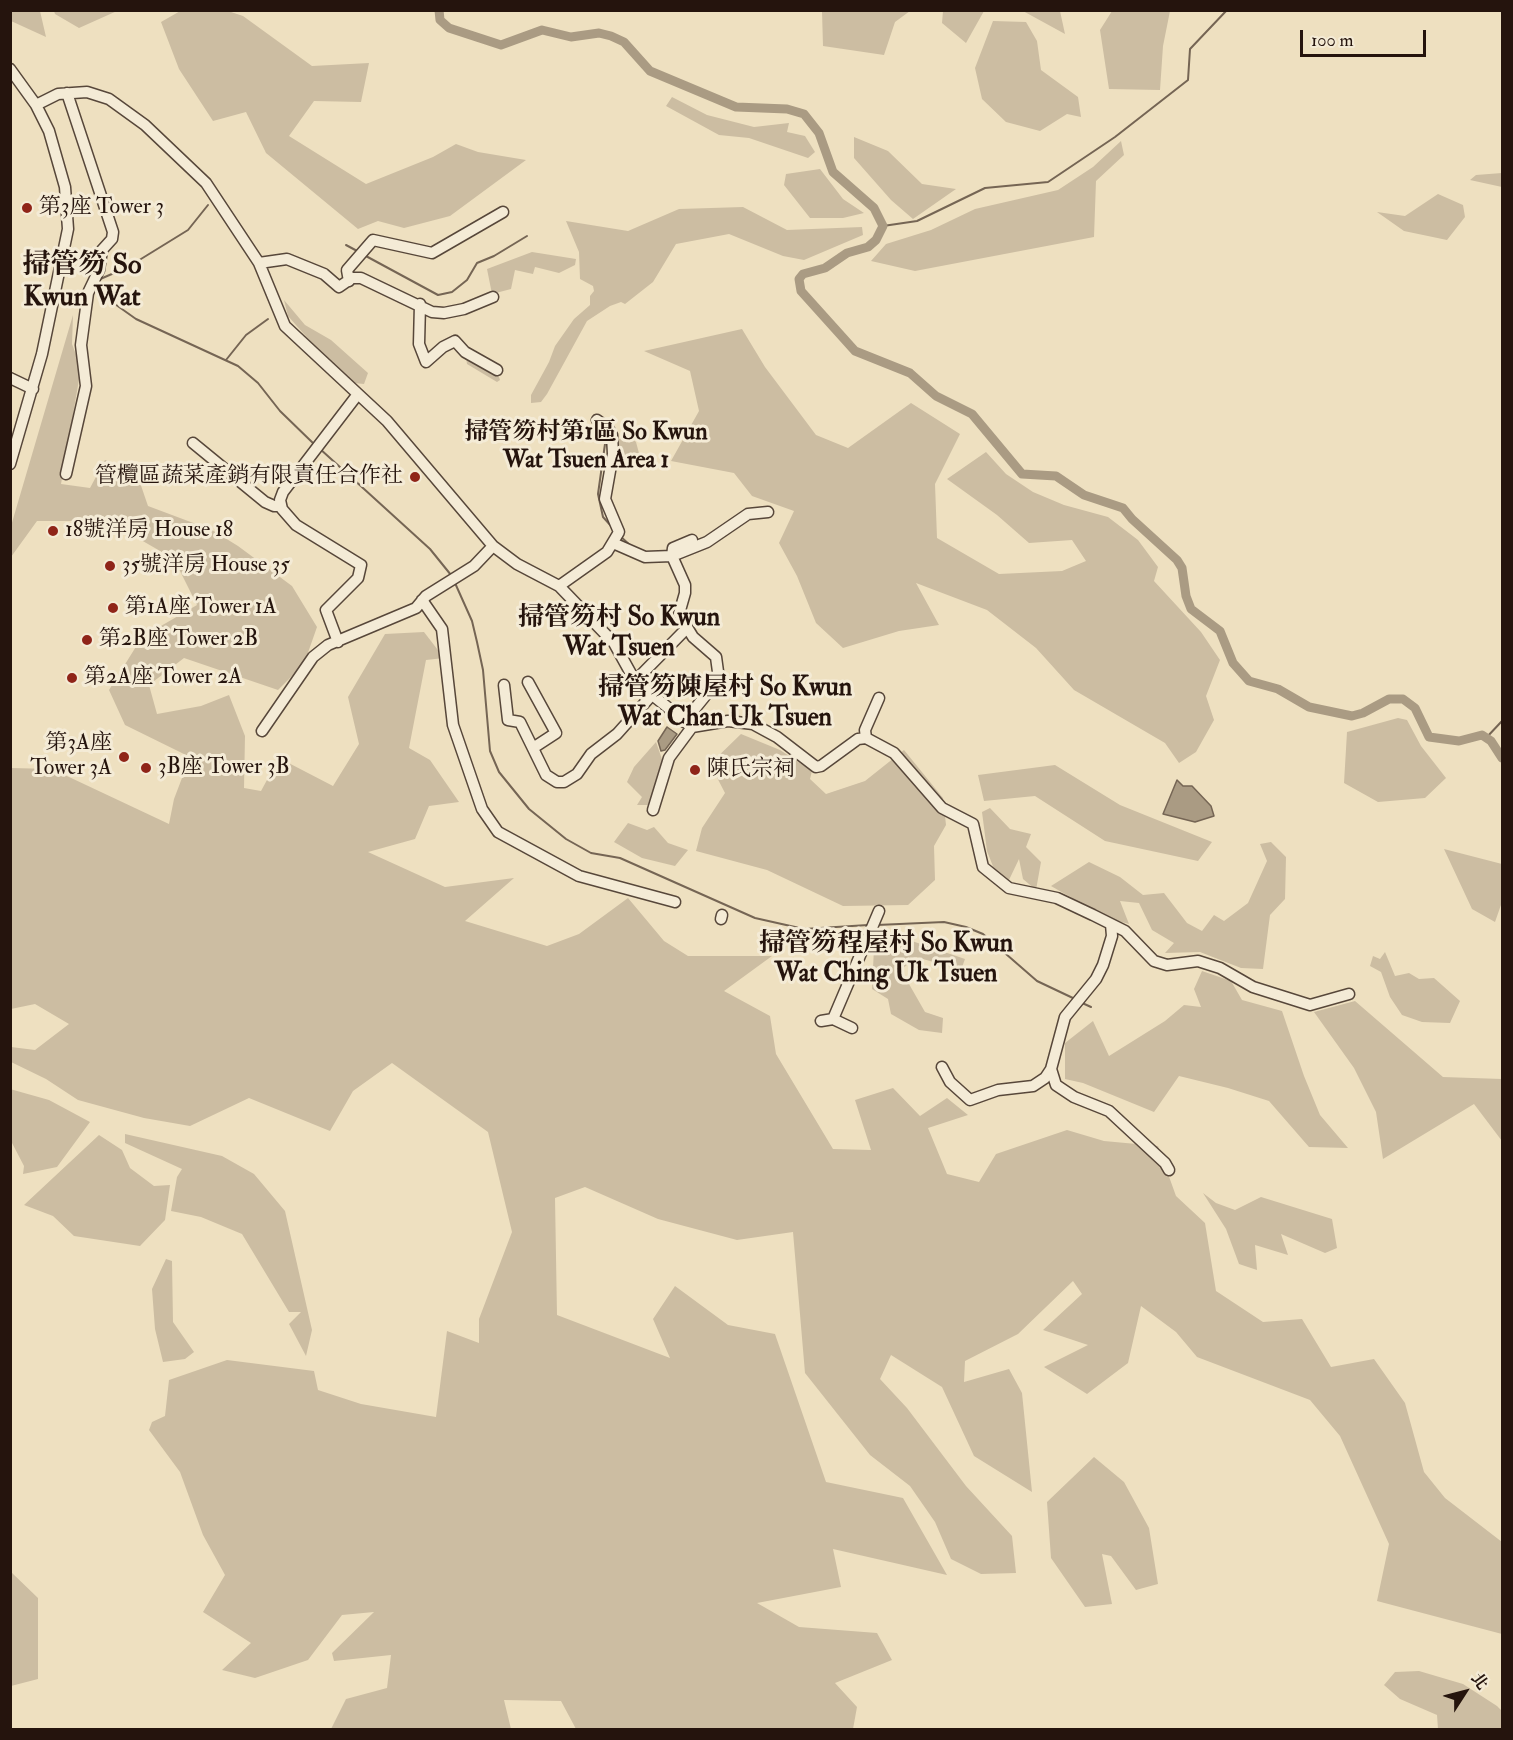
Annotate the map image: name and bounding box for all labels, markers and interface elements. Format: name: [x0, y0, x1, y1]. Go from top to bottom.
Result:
scale bar: [1303, 18, 1429, 56]
text: 100 m: [1311, 29, 1354, 52]
place label: 第3座 Tower 3: [39, 195, 164, 221]
marker: 第3座 Tower 3: [20, 201, 34, 215]
district label: 掃管笏 So Kwun Wat: [23, 250, 141, 316]
district label: 掃管笏村第1區 So Kwun Wat Tsuen Area 1: [464, 420, 708, 476]
place label: 管欖區蔬菜產銷有限責任合作社: [95, 464, 403, 490]
marker: 管欖區蔬菜產銷有限責任合作社: [408, 470, 422, 484]
place label: 18號洋房 House 18: [65, 518, 233, 544]
marker: 18號洋房 House 18: [46, 524, 60, 538]
place label: 35號洋房 House 35: [122, 553, 290, 579]
marker: 35號洋房 House 35: [103, 559, 117, 573]
place label: 第1A座 Tower 1A: [125, 595, 277, 621]
marker: 第1A座 Tower 1A: [106, 601, 120, 615]
district label: 掃管笏村 So Kwun Wat Tsuen: [518, 603, 720, 664]
place label: 第2B座 Tower 2B: [99, 627, 258, 653]
marker: 第2B座 Tower 2B: [80, 633, 94, 647]
place label: 第2A座 Tower 2A: [84, 665, 242, 691]
marker: 第2A座 Tower 2A: [65, 671, 79, 685]
district label: 掃管笏陳屋村 So Kwun Wat Chan Uk Tsuen: [598, 673, 852, 734]
place label: 第3A座 Tower 3A: [30, 731, 112, 782]
marker: 第3A座 Tower 3A: [117, 750, 131, 764]
place label: 3B座 Tower 3B: [158, 755, 290, 781]
place label: 陳氏宗祠: [707, 757, 795, 783]
marker: 3B座 Tower 3B: [139, 761, 153, 775]
marker: 陳氏宗祠: [688, 763, 702, 777]
district label: 掃管笏程屋村 So Kwun Wat Ching Uk Tsuen: [759, 929, 1013, 990]
north arrow: [1435, 1662, 1495, 1722]
text: 北: [1467, 1669, 1492, 1694]

